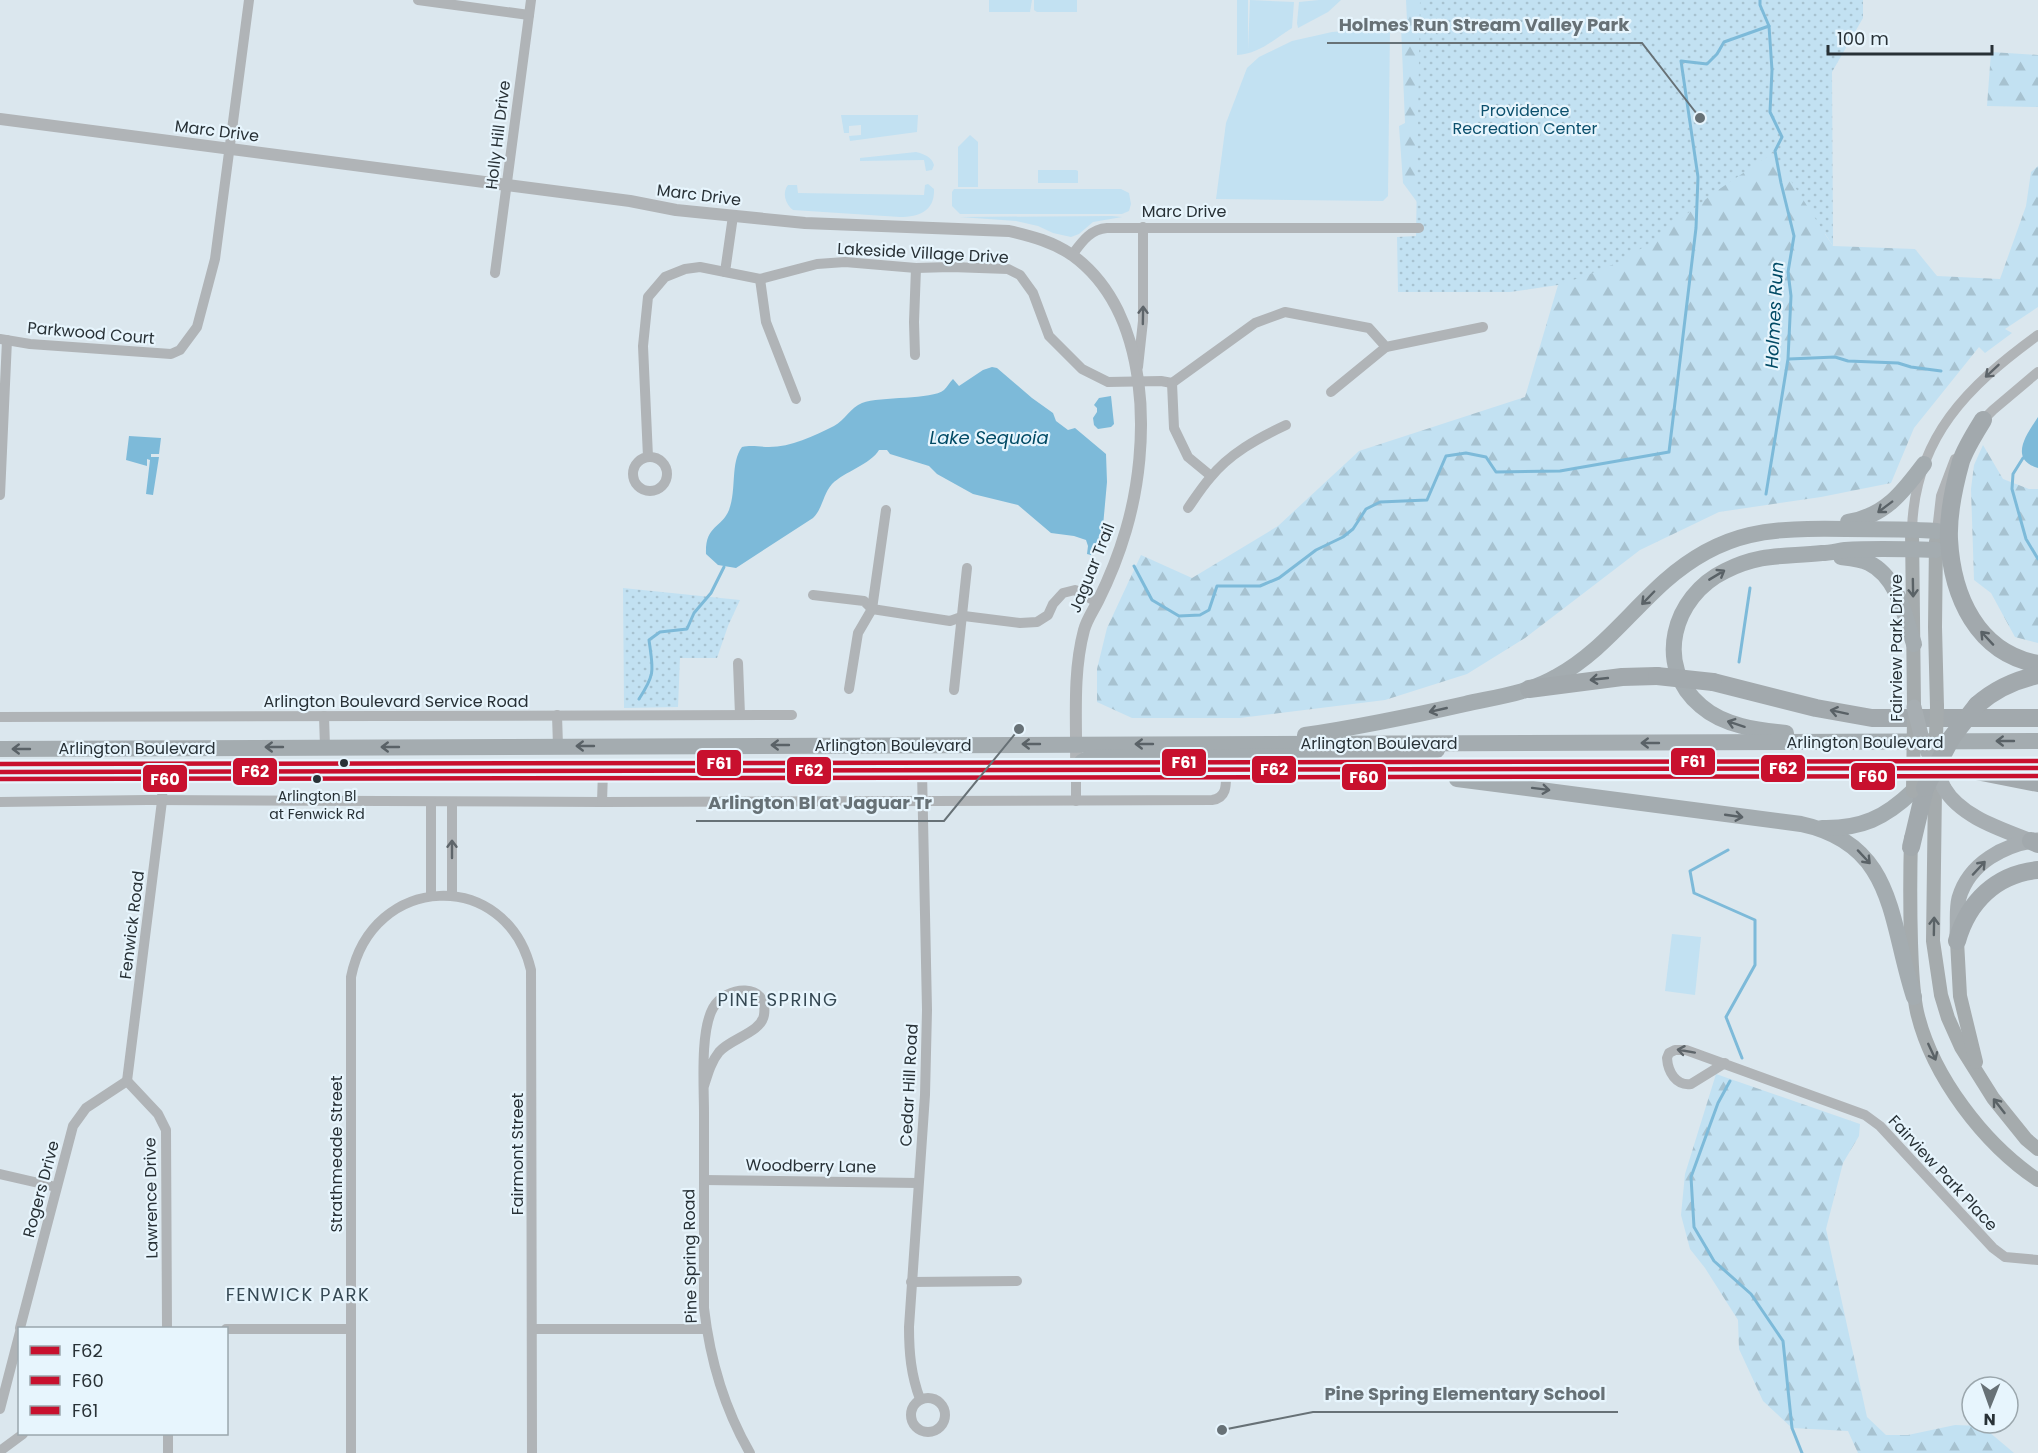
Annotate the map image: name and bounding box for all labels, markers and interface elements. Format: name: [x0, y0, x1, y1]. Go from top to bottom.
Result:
callout: Holmes Run Stream Valley Park: [1327, 7, 1642, 43]
text: Holmes Run Stream Valley Park: [1339, 12, 1630, 37]
scale bar: [1828, 18, 1992, 56]
text: 100 m: [1837, 26, 1889, 51]
street label: Holly Hill Drive: [480, 79, 516, 191]
park label: Providence Recreation Center: [1453, 99, 1597, 140]
street label: Marc Drive: [174, 114, 260, 148]
street label: Marc Drive: [656, 178, 742, 212]
street label: Marc Drive: [1142, 200, 1226, 223]
street label: Lakeside Village Drive: [837, 237, 1009, 269]
water label: Holmes Run: [1759, 261, 1789, 369]
one-way arrow: [1137, 305, 1148, 325]
street label: Parkwood Court: [26, 316, 156, 350]
one-way arrow: [1984, 364, 1999, 378]
water label: Lake Sequoia: [929, 425, 1049, 450]
one-way arrow: [1878, 500, 1894, 513]
street label: Jaguar Trail: [1064, 520, 1120, 616]
one-way arrow: [1708, 569, 1725, 581]
street label: Fairview Park Drive: [1885, 574, 1908, 722]
one-way arrow: [1907, 577, 1918, 597]
one-way arrow: [1641, 591, 1656, 606]
one-way arrow: [1980, 631, 1994, 646]
one-way arrow: [1590, 674, 1610, 685]
street label: Arlington Boulevard Service Road: [264, 690, 528, 713]
one-way arrow: [1428, 705, 1448, 716]
one-way arrow: [1829, 706, 1848, 718]
one-way arrow: [1727, 717, 1746, 728]
street label: Arlington Boulevard: [1787, 731, 1943, 754]
street label: Arlington Boulevard: [1301, 732, 1457, 755]
street label: Arlington Boulevard: [815, 734, 971, 757]
one-way arrow: [1996, 735, 2016, 747]
street label: Arlington Boulevard: [59, 737, 215, 760]
one-way arrow: [1641, 737, 1661, 749]
one-way arrow: [1022, 738, 1042, 750]
one-way arrow: [1134, 738, 1154, 750]
one-way arrow: [771, 739, 791, 751]
one-way arrow: [576, 740, 596, 752]
one-way arrow: [265, 741, 285, 753]
one-way arrow: [381, 741, 401, 753]
one-way arrow: [12, 743, 32, 754]
line badge: F61: [1670, 747, 1716, 776]
line badge: F61: [1161, 748, 1207, 777]
line badge: F61: [696, 749, 742, 777]
text: F61: [1681, 750, 1705, 773]
text: F61: [1172, 751, 1196, 774]
text: F61: [707, 752, 731, 775]
line badge: F62: [1760, 754, 1806, 783]
line badge: F62: [1251, 755, 1297, 784]
line badge: F62: [786, 756, 832, 785]
line badge: F62: [232, 757, 278, 786]
unlabelled marker: [338, 757, 350, 769]
text: F62: [1769, 757, 1797, 780]
text: F62: [1260, 758, 1288, 781]
text: F62: [795, 759, 823, 782]
text: F62: [241, 760, 269, 783]
line badge: F60: [1850, 762, 1896, 791]
line badge: F60: [1341, 763, 1387, 791]
line badge: F60: [142, 764, 188, 793]
text: F60: [1858, 765, 1888, 788]
text: F60: [1349, 766, 1379, 789]
text: F60: [150, 768, 180, 791]
marker: Arlington Bl at Fenwick Rd: [311, 773, 323, 785]
one-way arrow: [1530, 784, 1550, 795]
callout: Arlington Bl at Jaguar Tr: [696, 785, 944, 821]
place label: Arlington Bl at Fenwick Rd: [269, 786, 365, 824]
text: Arlington Bl at Jaguar Tr: [708, 790, 932, 815]
one-way arrow: [1724, 810, 1743, 821]
one-way arrow: [446, 840, 458, 860]
one-way arrow: [1857, 850, 1872, 865]
one-way arrow: [1971, 861, 1985, 876]
street label: Fenwick Road: [114, 869, 150, 981]
one-way arrow: [1928, 917, 1940, 937]
district label: PINE SPRING: [717, 987, 839, 1012]
street label: Cedar Hill Road: [894, 1023, 924, 1147]
one-way arrow: [1927, 1043, 1939, 1061]
one-way arrow: [1677, 1045, 1697, 1056]
street label: Strathmeade Street: [325, 1075, 348, 1233]
street label: Fairmont Street: [506, 1092, 529, 1215]
one-way arrow: [1992, 1098, 2005, 1114]
street label: Fairview Park Place: [1883, 1110, 2003, 1236]
street label: Lawrence Drive: [138, 1137, 164, 1259]
street label: Rogers Drive: [17, 1138, 65, 1240]
street label: Woodberry Lane: [745, 1153, 877, 1179]
street label: Pine Spring Road: [677, 1188, 703, 1324]
district label: FENWICK PARK: [226, 1282, 370, 1307]
legend: [18, 1327, 228, 1435]
text: F62: [72, 1338, 103, 1363]
text: F60: [72, 1368, 104, 1393]
north arrow: [1960, 1375, 2020, 1435]
callout: Pine Spring Elementary School: [1313, 1376, 1618, 1412]
text: Pine Spring Elementary School: [1324, 1381, 1606, 1406]
text: F61: [72, 1398, 98, 1423]
text: N: [1984, 1408, 1996, 1431]

